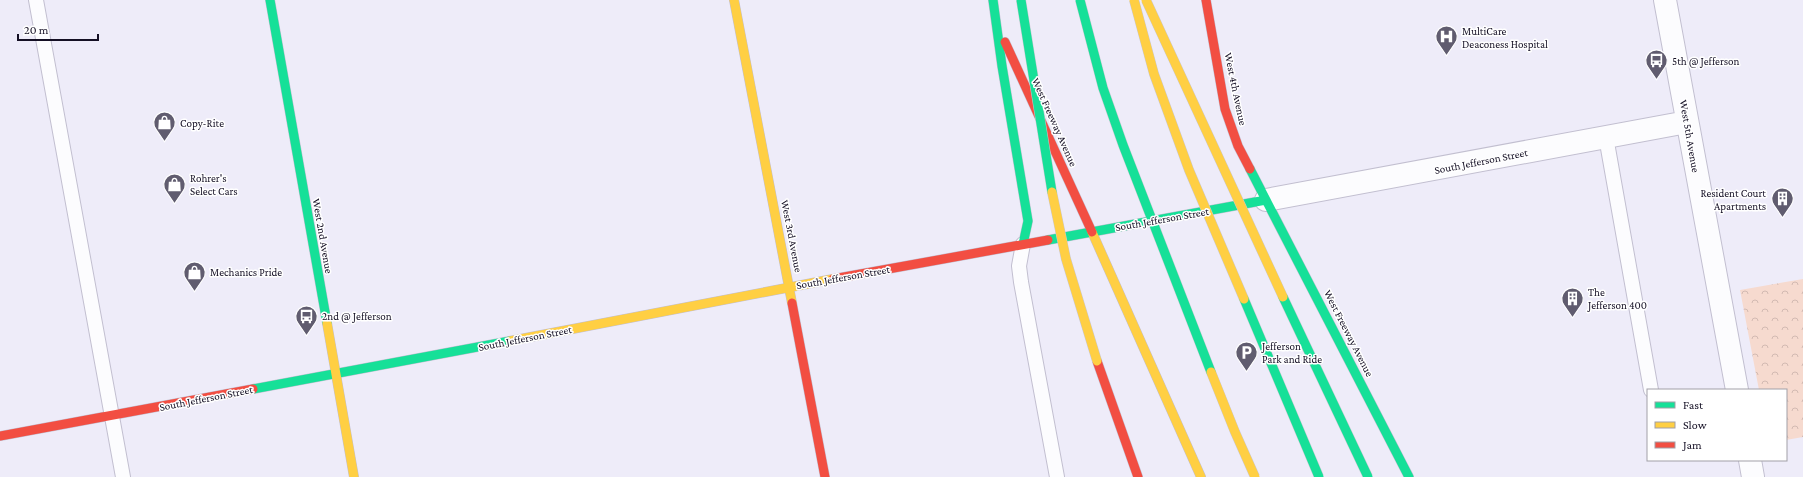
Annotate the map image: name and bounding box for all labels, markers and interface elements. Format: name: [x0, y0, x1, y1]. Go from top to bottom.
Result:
scale bar: [18, 16, 98, 42]
text: 20 m: [24, 23, 49, 37]
hospital icon: MultiCare Deaconess Hospital: [1434, 24, 1460, 57]
place label: MultiCare Deaconess Hospital: [1462, 25, 1548, 51]
bus stop icon: 5th @ Jefferson: [1644, 48, 1670, 81]
street label: West 4th Avenue: [1222, 51, 1250, 127]
place label: 5th @ Jefferson: [1672, 55, 1740, 68]
street label: West Freeway Avenue: [1029, 76, 1080, 169]
street label: West 5th Avenue: [1678, 99, 1702, 173]
shop icon: Copy-Rite: [151, 110, 177, 143]
place label: Copy-Rite: [180, 117, 224, 130]
street label: South Jefferson Street: [1433, 146, 1529, 177]
shop icon: Rohrer's Select Cars: [161, 171, 187, 204]
place label: Rohrer's Select Cars: [190, 172, 238, 197]
building icon: Resident Court Apartments: [1769, 186, 1795, 219]
place label: Resident Court Apartments: [1700, 187, 1766, 213]
street label: West 2nd Avenue: [311, 198, 336, 275]
street label: West 3rd Avenue: [779, 199, 805, 273]
street label: South Jefferson Street: [1114, 205, 1210, 234]
shop icon: Mechanics Pride: [182, 259, 208, 292]
street label: South Jefferson Street: [795, 263, 891, 292]
place label: Mechanics Pride: [210, 266, 282, 278]
building icon: The Jefferson 400: [1559, 285, 1585, 318]
place label: The Jefferson 400: [1587, 286, 1647, 312]
street label: West Freeway Avenue: [1321, 288, 1376, 379]
bus stop icon: 2nd @ Jefferson: [293, 303, 319, 336]
place label: 2nd @ Jefferson: [322, 310, 392, 323]
street label: South Jefferson Street: [477, 323, 573, 354]
parking icon: Jefferson Park and Ride: [1234, 339, 1260, 372]
place label: Jefferson Park and Ride: [1261, 340, 1322, 365]
street label: South Jefferson Street: [158, 383, 254, 414]
legend: [1647, 389, 1787, 461]
text: Fast: [1683, 398, 1704, 412]
text: Slow: [1683, 418, 1707, 432]
text: Jam: [1682, 438, 1702, 452]

